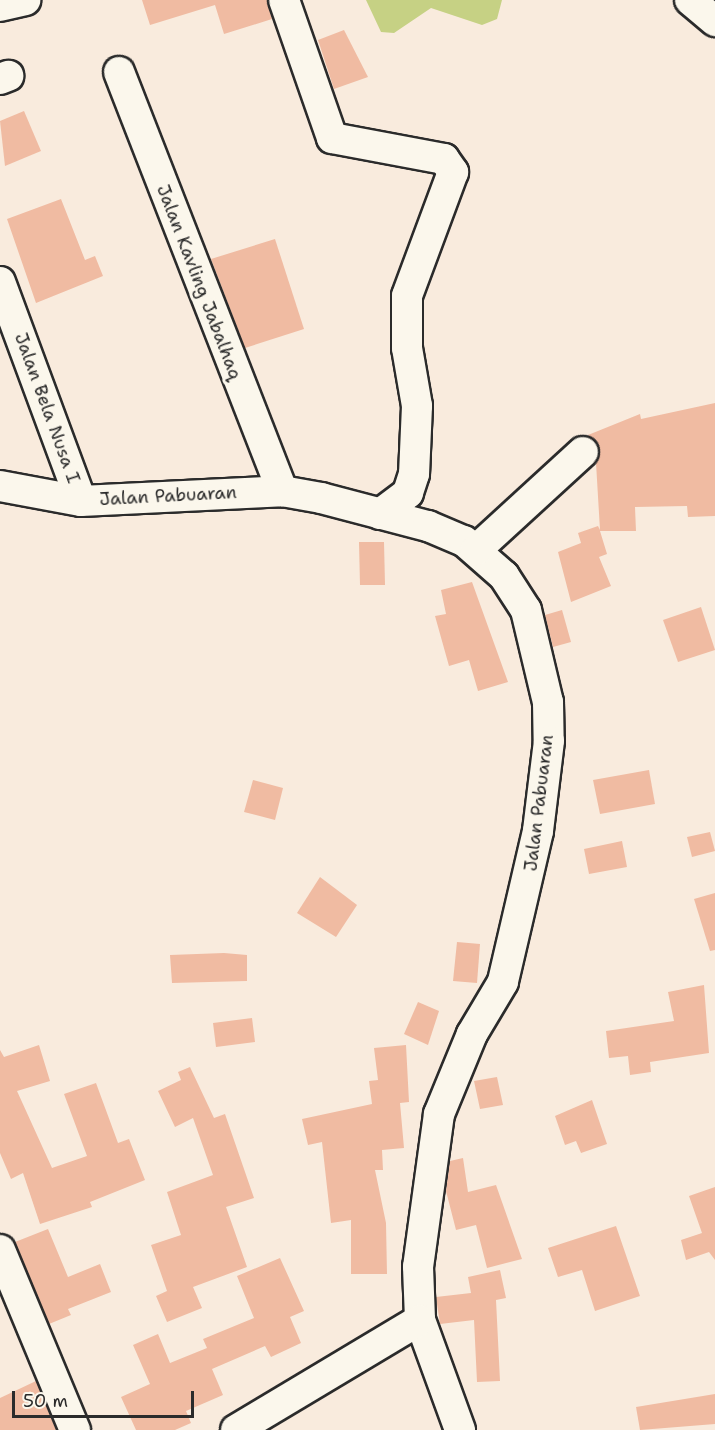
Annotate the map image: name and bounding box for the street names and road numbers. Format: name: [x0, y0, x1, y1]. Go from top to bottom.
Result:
street label: Jalan Kavling Jabalhaq: [152, 182, 246, 382]
street label: Jalan Bela Nusa I: [10, 330, 84, 486]
street label: Jalan Pabuaran: [99, 482, 237, 510]
street label: Jalan Pabuaran: [520, 733, 558, 873]

